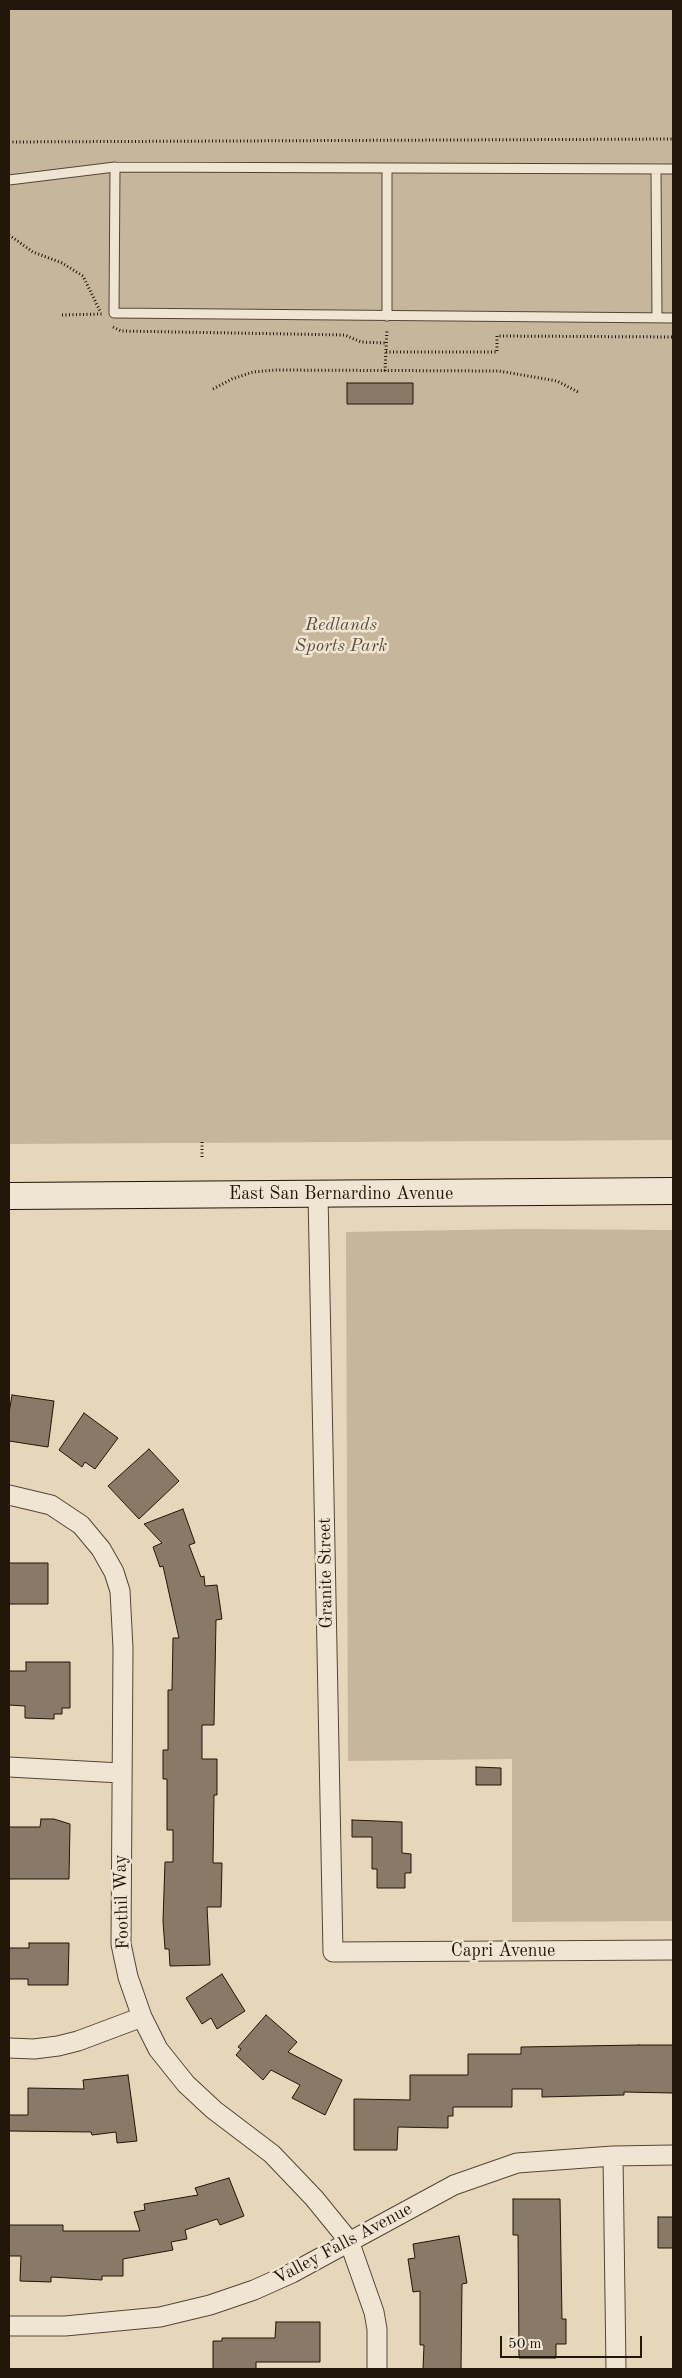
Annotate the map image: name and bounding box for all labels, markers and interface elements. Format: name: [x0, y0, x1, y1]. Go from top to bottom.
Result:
park label: Redlands Sports Park: [295, 614, 387, 656]
street label: East San Bernardino Avenue: [229, 1183, 453, 1205]
street label: Granite Street: [314, 1517, 338, 1629]
street label: Foothil Way: [110, 1854, 134, 1950]
street label: Capri Avenue: [451, 1940, 555, 1962]
street label: Valley Falls Avenue: [270, 2198, 416, 2290]
scale bar: [502, 2326, 644, 2358]
text: 50 m: [508, 2337, 542, 2352]

